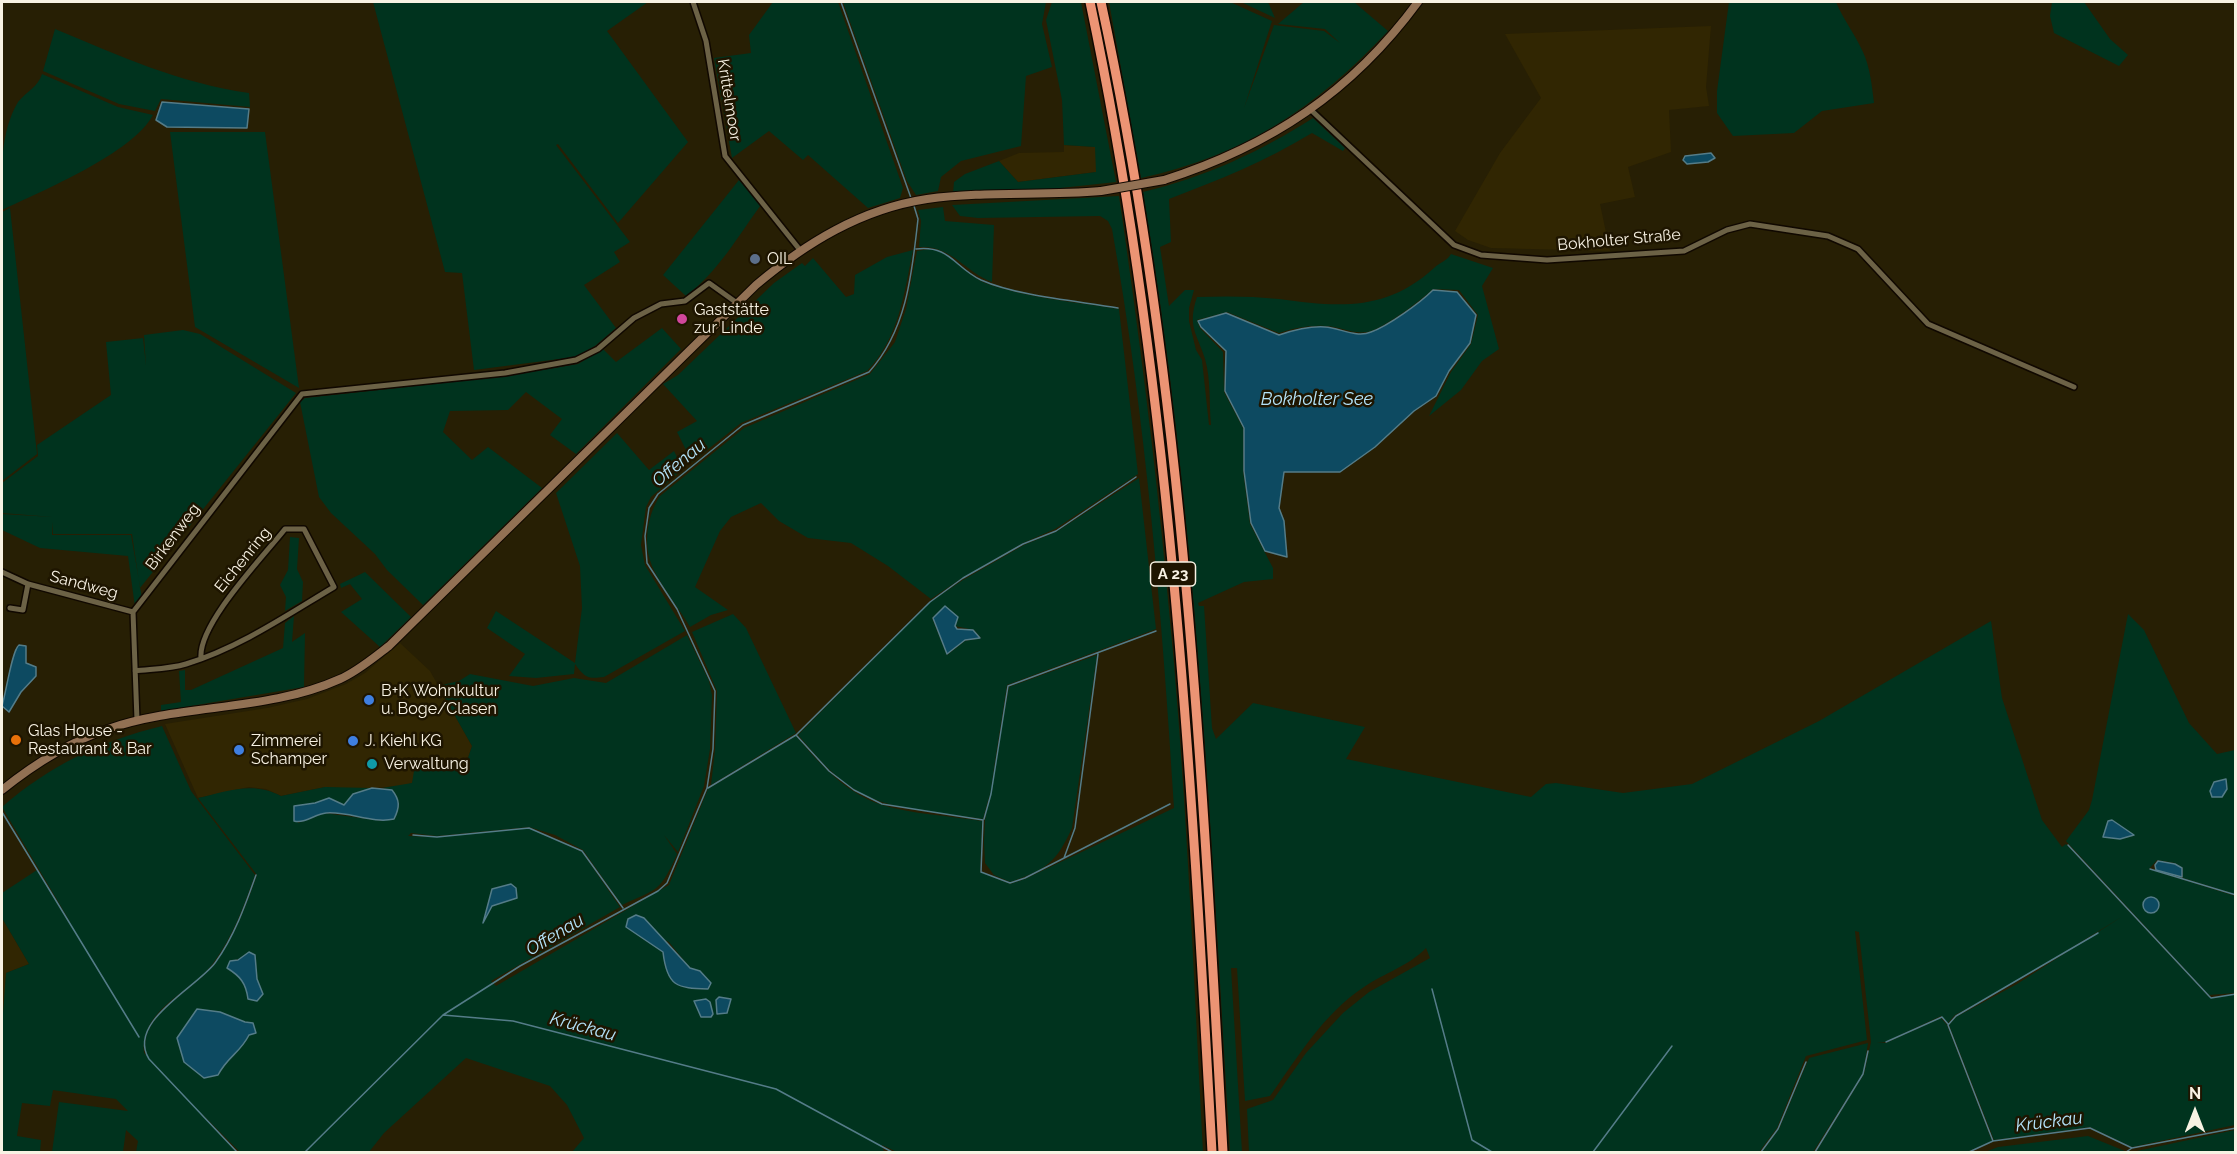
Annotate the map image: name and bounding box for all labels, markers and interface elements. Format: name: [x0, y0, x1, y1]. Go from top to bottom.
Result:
street label: Krittelmoor: [713, 57, 745, 143]
street label: Bokholter Straße: [1557, 225, 1681, 255]
place label: OIL: [767, 249, 792, 269]
marker: OIL: [748, 252, 762, 266]
place label: Gaststätte zur Linde: [694, 300, 769, 338]
marker: Gaststätte zur Linde: [675, 312, 689, 326]
water label: Bokholter See: [1261, 389, 1373, 411]
water label: Offenau: [648, 434, 710, 492]
street label: Birkenweg: [142, 500, 204, 574]
street label: Eichenring: [211, 524, 275, 596]
road number: A 23: [1150, 562, 1196, 586]
street label: Sandweg: [48, 567, 120, 603]
place label: B+K Wohnkultur u. Boge/Clasen: [381, 681, 499, 719]
marker: B+K Wohnkultur u. Boge/Clasen: [362, 693, 376, 707]
place label: Glas House - Restaurant & Bar: [28, 721, 152, 759]
place label: Zimmerei Schamper: [251, 731, 327, 769]
place label: J. Kiehl KG: [365, 731, 442, 751]
marker: Glas House - Restaurant & Bar: [9, 733, 23, 747]
marker: J. Kiehl KG: [346, 734, 360, 748]
marker: Zimmerei Schamper: [232, 743, 246, 757]
place label: Verwaltung: [384, 754, 469, 774]
marker: Verwaltung: [365, 757, 379, 771]
water label: Offenau: [522, 909, 588, 961]
water label: Krückau: [548, 1008, 618, 1046]
north arrow: [2165, 1082, 2225, 1142]
text: N: [2189, 1084, 2201, 1103]
water label: Krückau: [2014, 1107, 2084, 1137]

